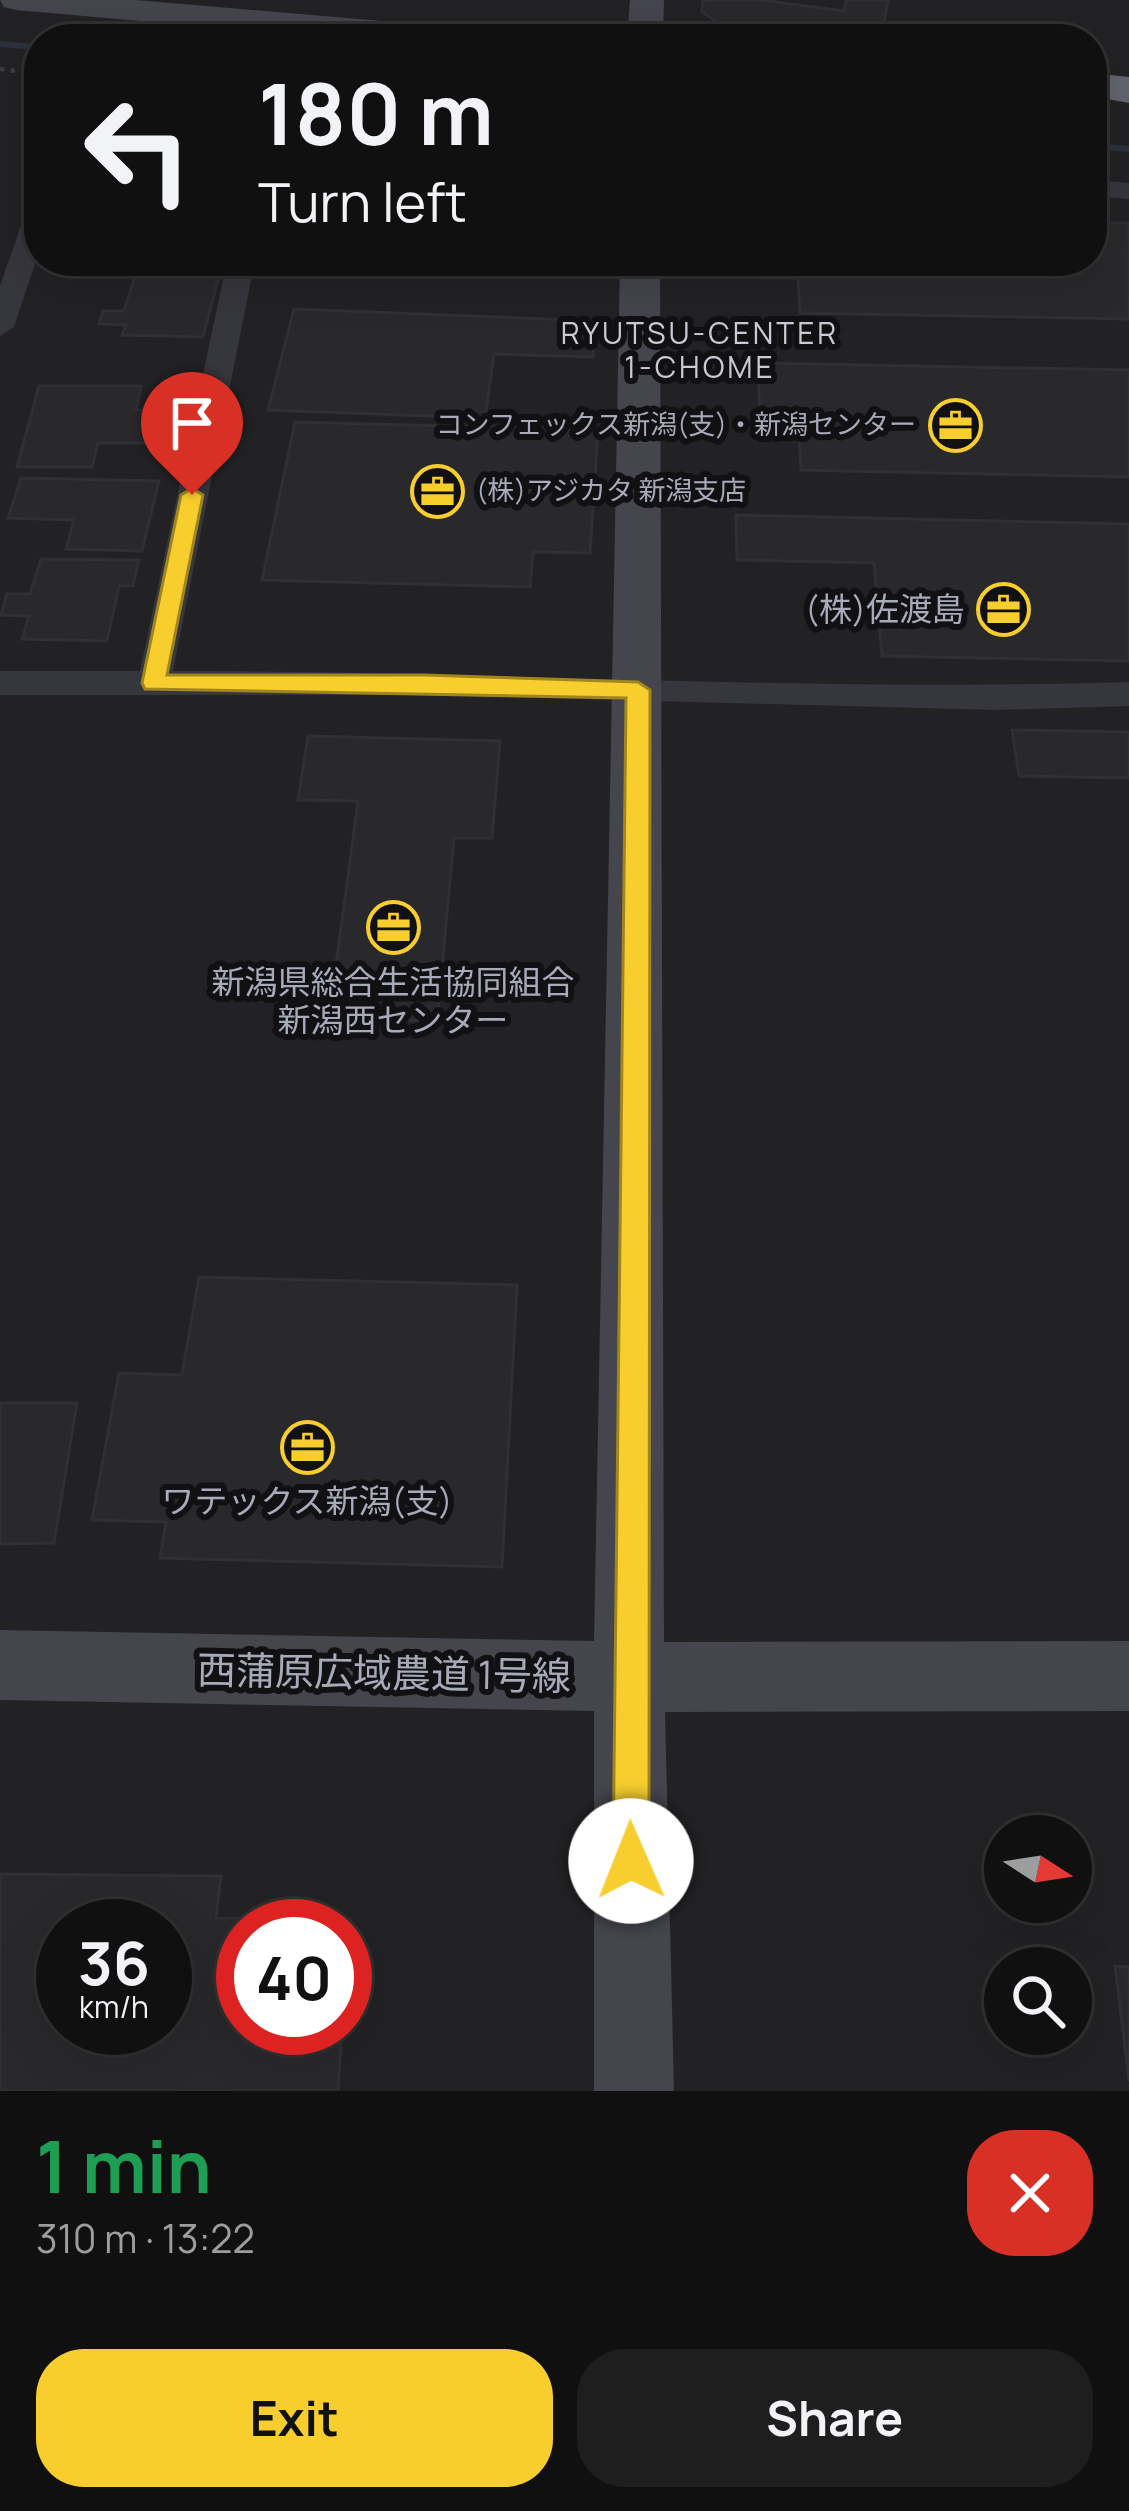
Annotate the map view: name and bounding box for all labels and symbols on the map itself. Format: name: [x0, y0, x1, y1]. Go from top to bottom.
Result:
district label: RYUTSU-CENTER 1-CHOME: [561, 312, 839, 387]
pin: [141, 372, 243, 495]
office icon: コンフェックス新潟(支)・新潟センター: [927, 397, 983, 453]
place label: コンフェックス新潟(支)・新潟センター: [436, 405, 916, 442]
office icon: (株)アジカタ 新潟支店: [409, 463, 465, 519]
place label: (株)アジカタ 新潟支店: [476, 471, 746, 508]
office icon: (株)佐渡島: [976, 581, 1032, 637]
place label: (株)佐渡島: [805, 586, 965, 631]
office icon: 新潟県総合生活協同組合 新潟西センター: [365, 900, 421, 956]
place label: 新潟県総合生活協同組合 新潟西センター: [212, 959, 575, 1042]
office icon: ワテックス新潟(支): [279, 1419, 335, 1475]
place label: ワテックス新潟(支): [161, 1478, 453, 1523]
street label: 西蒲原広域農道 1号線: [197, 1642, 571, 1702]
position arrow: [568, 1798, 694, 1924]
north arrow: [984, 1815, 1092, 1923]
speed limit sign: 40: [216, 1899, 372, 2055]

